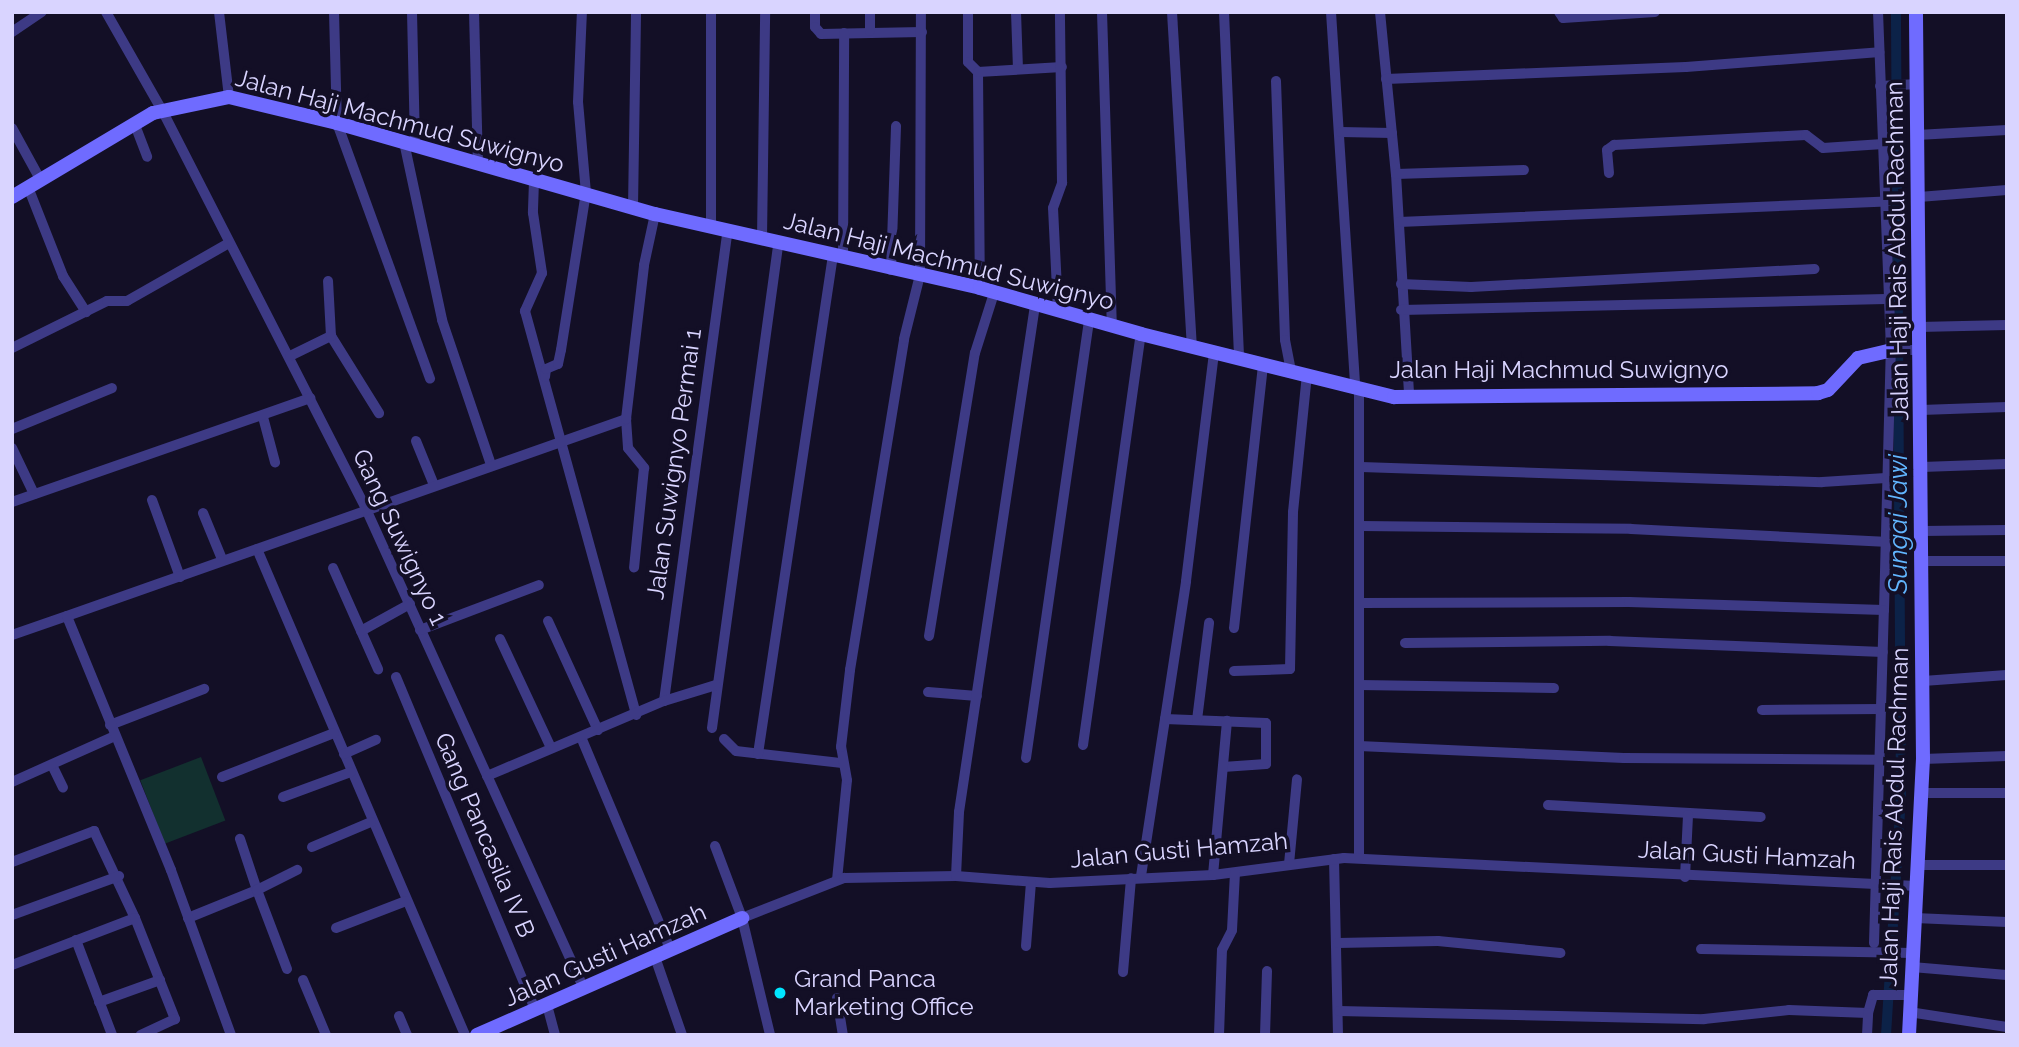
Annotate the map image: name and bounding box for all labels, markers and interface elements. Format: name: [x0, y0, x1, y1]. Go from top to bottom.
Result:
street label: Jalan Haji Machmud Suwignyo: [233, 63, 567, 179]
street label: Jalan Haji Rais Abdul Rachman: [1880, 80, 1914, 422]
street label: Jalan Haji Machmud Suwignyo: [781, 206, 1117, 316]
street label: Jalan Suwignyo Permai 1: [641, 327, 707, 601]
street label: Jalan Haji Machmud Suwignyo: [1389, 356, 1729, 384]
street label: Gang Suwignyo 1: [347, 445, 453, 629]
water label: Sungai Jawi: [1883, 454, 1915, 594]
street label: Jalan Haji Rais Abdul Rachman: [1874, 646, 1914, 988]
street label: Gang Pancasila IV B: [429, 728, 541, 942]
street label: Jalan Gusti Hamzah: [1069, 826, 1289, 874]
street label: Jalan Gusti Hamzah: [1637, 835, 1857, 875]
street label: Jalan Gusti Hamzah: [499, 897, 711, 1013]
place label: Grand Panca Marketing Office: [794, 965, 973, 1021]
marker: Grand Panca Marketing Office: [772, 985, 788, 1001]

